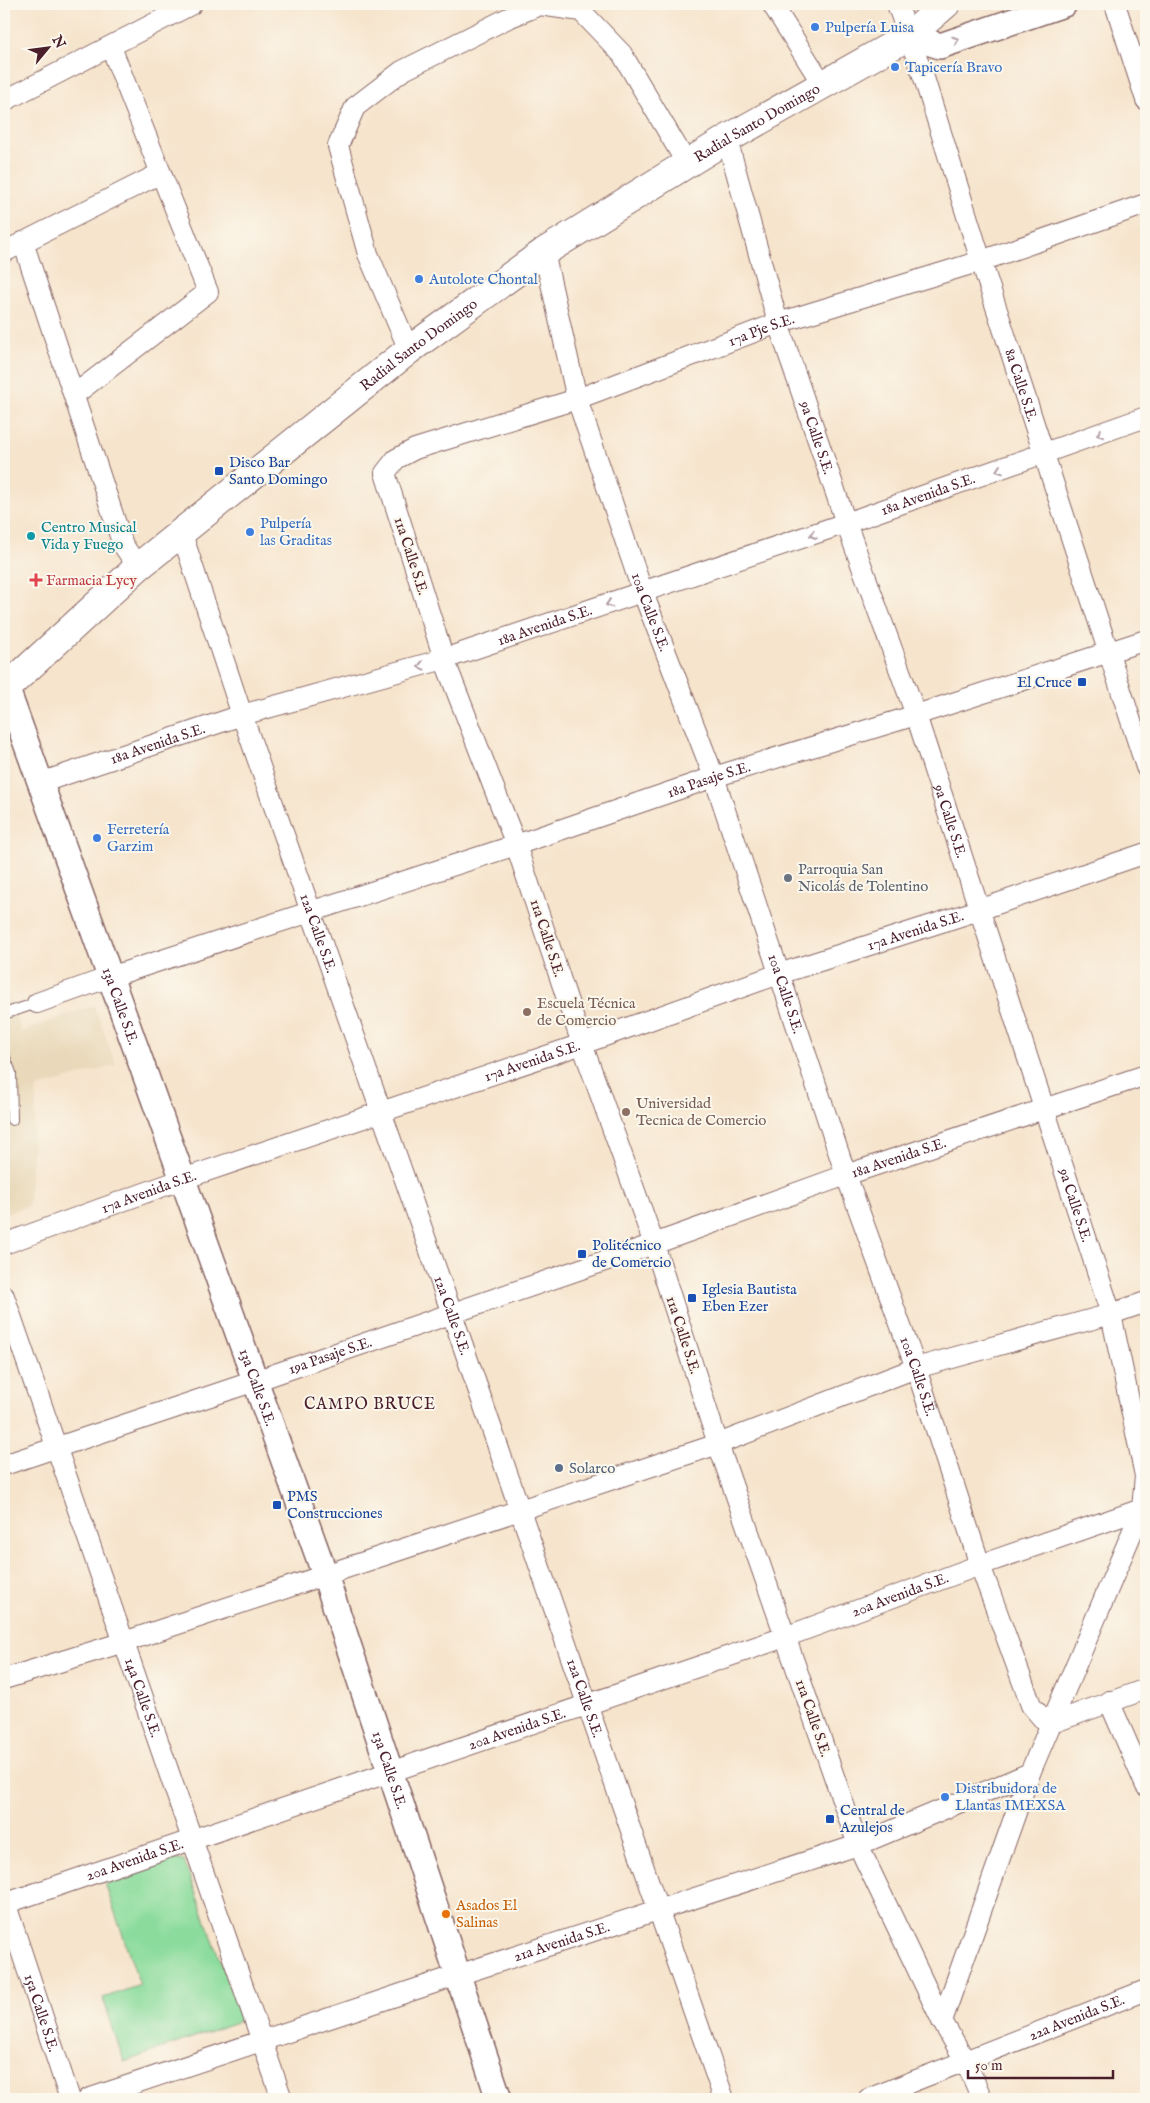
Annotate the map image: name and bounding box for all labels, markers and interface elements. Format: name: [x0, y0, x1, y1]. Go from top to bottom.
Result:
place label: Pulpería Luisa: [825, 18, 915, 37]
marker: Pulpería Luisa: [809, 21, 821, 33]
north arrow: [22, 22, 72, 72]
text: N: [47, 32, 69, 52]
one-way arrow: [951, 36, 960, 46]
place label: Tapicería Bravo: [905, 58, 1002, 77]
marker: Tapicería Bravo: [889, 61, 901, 73]
street label: Radial Santo Domingo: [690, 79, 823, 167]
place label: Autolote Chontal: [428, 270, 539, 289]
marker: Autolote Chontal: [413, 273, 425, 285]
street label: Radial Santo Domingo: [356, 294, 481, 395]
street label: 17a Pje S.E.: [725, 309, 797, 351]
street label: 8a Calle S.E.: [1001, 346, 1042, 424]
street label: 9a Calle S.E.: [795, 397, 838, 477]
one-way arrow: [1097, 428, 1105, 438]
place label: Disco Bar Santo Domingo: [229, 453, 327, 489]
one-way arrow: [995, 464, 1004, 474]
marker: Disco Bar Santo Domingo: [213, 465, 225, 477]
street label: 18a Avenida S.E.: [878, 469, 978, 519]
place label: Pulpería las Graditas: [260, 514, 332, 550]
street label: 11a Calle S.E.: [389, 515, 433, 597]
place label: Centro Musical Vida y Fuego: [40, 518, 137, 554]
marker: Pulpería las Graditas: [244, 526, 256, 538]
one-way arrow: [809, 529, 817, 539]
marker: Centro Musical Vida y Fuego: [25, 530, 37, 542]
street label: 10a Calle S.E.: [627, 570, 674, 654]
place label: Farmacia Lycy: [46, 571, 138, 590]
marker: Farmacia Lycy: [30, 574, 42, 586]
one-way arrow: [606, 598, 614, 608]
street label: 18a Avenida S.E.: [495, 600, 594, 650]
one-way arrow: [418, 660, 426, 670]
place label: El Cruce: [1017, 673, 1072, 692]
marker: El Cruce: [1076, 676, 1088, 688]
street label: 18a Avenida S.E.: [108, 719, 207, 768]
street label: 18a Pasaje S.E.: [665, 757, 753, 802]
street label: 9a Calle S.E.: [929, 781, 971, 860]
place label: Ferretería Garzim: [107, 820, 170, 856]
marker: Ferretería Garzim: [91, 832, 103, 844]
place label: Parroquia San Nicolás de Tolentino: [798, 860, 928, 896]
marker: Parroquia San Nicolás de Tolentino: [782, 872, 794, 884]
street label: 12a Calle S.E.: [296, 891, 341, 975]
street label: 11a Calle S.E.: [525, 897, 569, 979]
street label: 17a Avenida S.E.: [865, 906, 966, 955]
street label: 10a Calle S.E.: [764, 951, 808, 1036]
street label: 13a Calle S.E.: [98, 965, 143, 1047]
place label: Escuela Técnica de Comercio: [537, 994, 636, 1030]
marker: Escuela Técnica de Comercio: [521, 1006, 533, 1018]
street label: 17a Avenida S.E.: [482, 1036, 583, 1086]
place label: Universidad Tecnica de Comercio: [636, 1094, 766, 1130]
marker: Universidad Tecnica de Comercio: [620, 1106, 632, 1118]
street label: 18a Avenida S.E.: [849, 1133, 948, 1182]
street label: 9a Calle S.E.: [1054, 1165, 1096, 1244]
street label: 17a Avenida S.E.: [99, 1166, 199, 1217]
place label: Politécnico de Comercio: [592, 1236, 671, 1272]
marker: Politécnico de Comercio: [576, 1248, 588, 1260]
street label: 12a Calle S.E.: [430, 1273, 475, 1357]
place label: Iglesia Bautista Eben Ezer: [702, 1280, 797, 1316]
marker: Iglesia Bautista Eben Ezer: [686, 1292, 698, 1304]
street label: 11a Calle S.E.: [661, 1294, 705, 1376]
street label: 19a Pasaje S.E.: [286, 1332, 374, 1378]
street label: 10a Calle S.E.: [896, 1334, 940, 1418]
street label: 13a Calle S.E.: [235, 1346, 280, 1429]
district label: CAMPO BRUCE: [304, 1395, 436, 1415]
place label: Solarco: [569, 1459, 615, 1478]
marker: Solarco: [553, 1462, 565, 1474]
place label: PMS Construcciones: [287, 1487, 382, 1523]
marker: PMS Construcciones: [271, 1499, 283, 1511]
street label: 20a Avenida S.E.: [849, 1568, 951, 1621]
street label: 14a Calle S.E.: [121, 1655, 166, 1740]
street label: 12a Calle S.E.: [563, 1656, 608, 1740]
street label: 11a Calle S.E.: [791, 1677, 835, 1759]
street label: 20a Avenida S.E.: [466, 1703, 568, 1754]
street label: 13a Calle S.E.: [368, 1729, 412, 1811]
place label: Distribuidora de Llantas IMEXSA: [955, 1779, 1066, 1815]
marker: Distribuidora de Llantas IMEXSA: [939, 1791, 951, 1803]
place label: Central de Azulejos: [839, 1801, 905, 1837]
marker: Central de Azulejos: [824, 1813, 836, 1825]
street label: 20a Avenida S.E.: [83, 1834, 186, 1885]
place label: Asados El Salinas: [455, 1896, 518, 1932]
marker: Asados El Salinas: [440, 1908, 452, 1920]
street label: 21a Avenida S.E.: [511, 1917, 612, 1966]
street label: 15a Calle S.E.: [20, 1972, 63, 2054]
street label: 22a Avenida S.E.: [1026, 1990, 1127, 2045]
scale bar: [968, 2048, 1112, 2080]
text: 50 m: [975, 2056, 1003, 2075]

